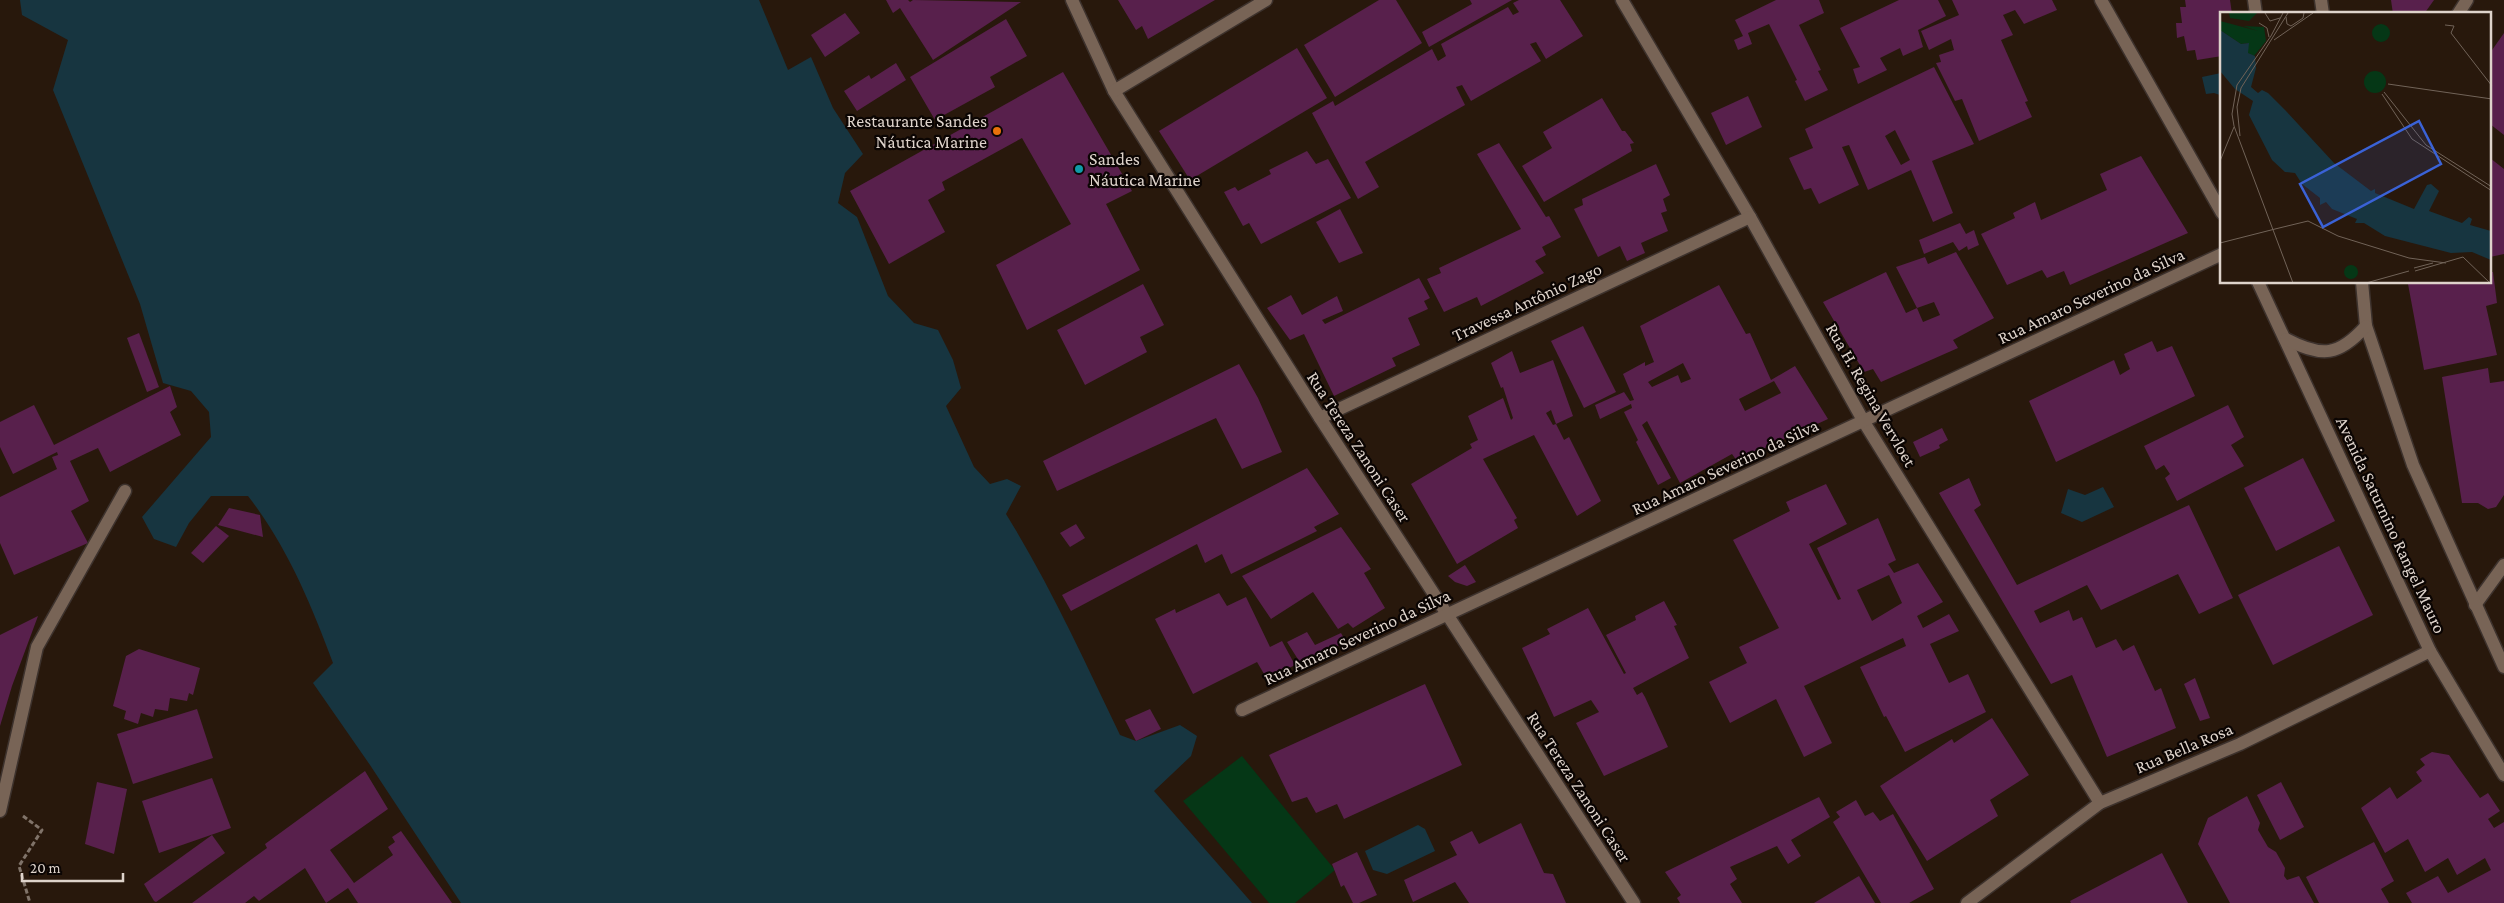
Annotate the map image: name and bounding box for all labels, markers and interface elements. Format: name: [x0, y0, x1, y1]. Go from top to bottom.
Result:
inset map: [2220, 12, 2492, 284]
place label: Restaurante Sandes Náutica Marine: [846, 111, 987, 152]
marker: Restaurante Sandes Náutica Marine: [991, 125, 1003, 137]
place label: Sandes Náutica Marine: [1089, 149, 1201, 190]
marker: Sandes Náutica Marine: [1073, 163, 1085, 175]
street label: Rua Amaro Severino da Silva: [1995, 244, 2187, 348]
street label: Travessa Antônio Zago: [1449, 259, 1605, 345]
street label: Rua H. Regina Vervloet: [1822, 320, 1921, 471]
street label: Rua Tereza Zanoni Caser: [1303, 368, 1416, 527]
street label: Avenida Saturnino Rangel Mauro: [2332, 414, 2450, 637]
street label: Rua Amaro Severino da Silva: [1629, 415, 1821, 519]
street label: Rua Amaro Severino da Silva: [1261, 585, 1453, 689]
street label: Rua Tereza Zanoni Caser: [1523, 708, 1636, 867]
street label: Rua Bella Rosa: [2132, 718, 2236, 778]
scale bar: [22, 850, 124, 882]
text: 20 m: [30, 860, 61, 876]

